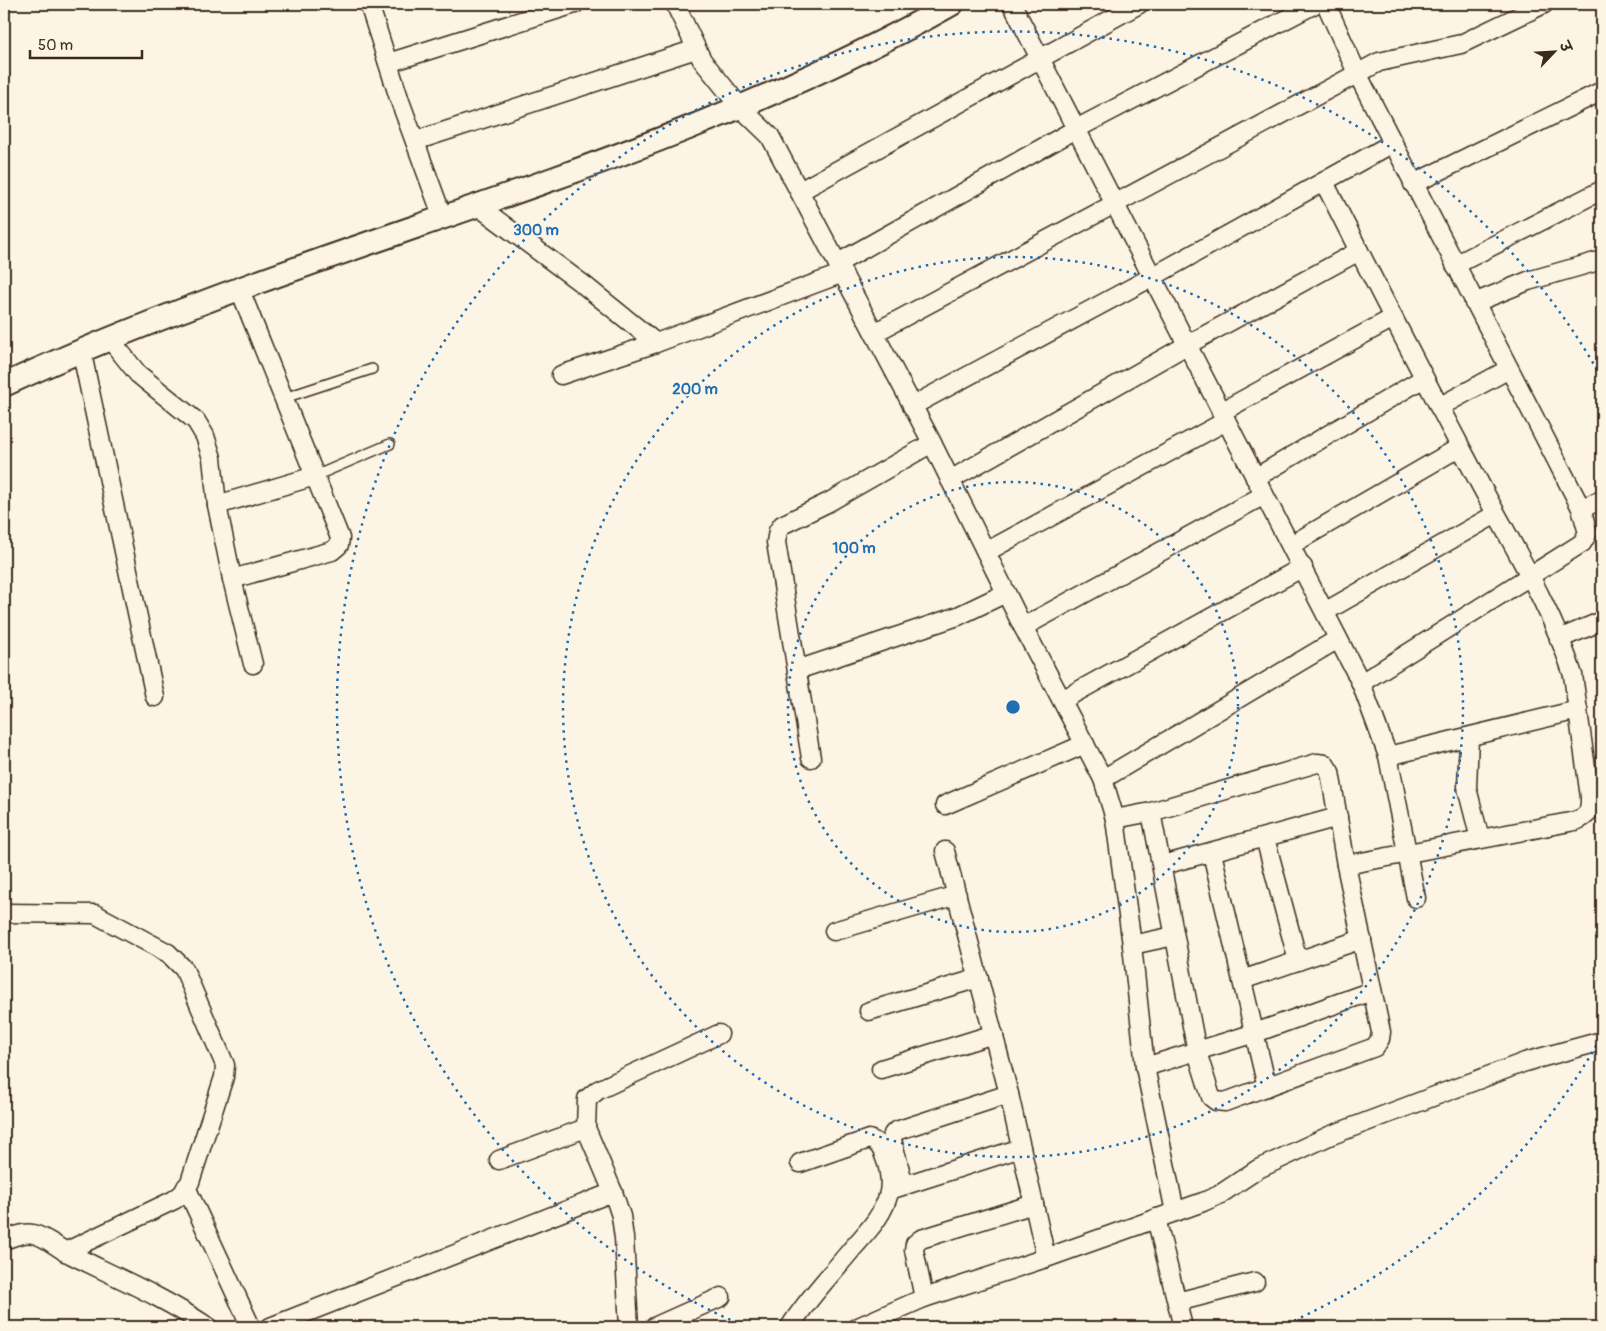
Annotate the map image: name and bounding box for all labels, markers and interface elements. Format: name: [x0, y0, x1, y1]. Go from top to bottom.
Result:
scale bar: [30, 28, 142, 60]
north arrow: [1528, 28, 1578, 78]
text: 50 m: [38, 36, 73, 55]
text: उ: [1555, 37, 1576, 56]
text: 300 m: [513, 221, 559, 240]
text: 200 m: [672, 380, 718, 399]
text: 100 m: [833, 539, 875, 558]
centre of rings: [1004, 698, 1022, 716]

